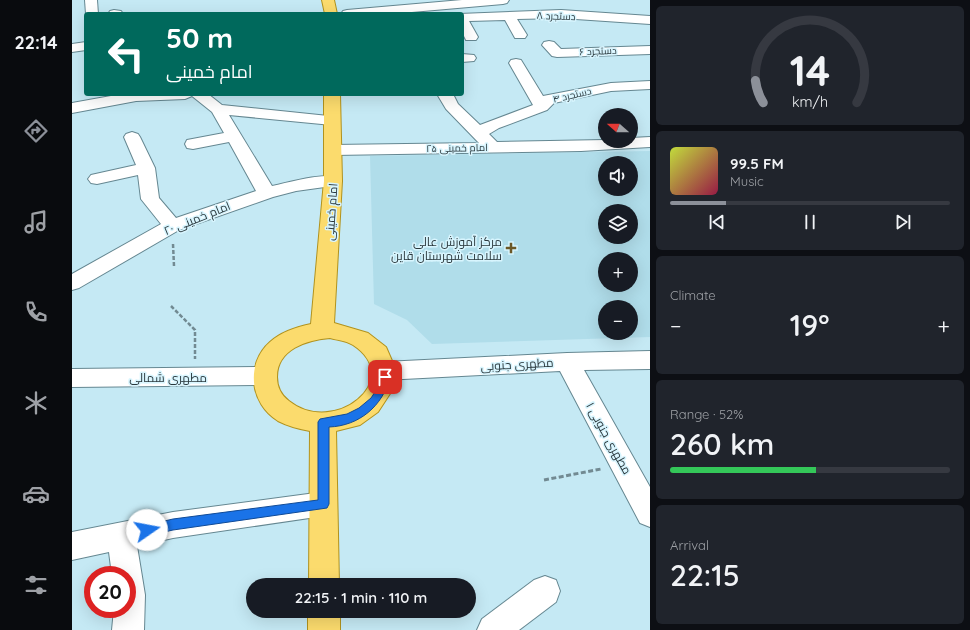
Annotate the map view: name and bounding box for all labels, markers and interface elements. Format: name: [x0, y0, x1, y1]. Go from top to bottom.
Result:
street label: دستجرد ۸: [536, 9, 576, 23]
text: 50 m: [166, 20, 233, 55]
icon: left: [100, 28, 152, 80]
text: 22:14: [15, 31, 57, 54]
street label: دستجرد ۶: [579, 44, 617, 58]
text: 14: [790, 44, 830, 96]
text: امام خمینی: [166, 60, 253, 83]
street label: دستجرد ۴: [551, 84, 593, 106]
text: km/h: [792, 93, 828, 111]
north arrow: [598, 108, 638, 148]
map controls: [598, 108, 638, 340]
icon: directions: [22, 117, 50, 145]
street label: امام خمینی ۲۵: [426, 141, 488, 156]
text: 99.5 FM: [730, 154, 784, 173]
button: sound: [598, 156, 638, 196]
text: Music: [730, 173, 764, 189]
street label: امام خمینی: [322, 183, 341, 241]
street label: امام خمینی ۲۰: [162, 198, 233, 239]
button: layers: [598, 204, 638, 244]
icon: music: [22, 208, 50, 236]
icon: previous: [706, 211, 728, 233]
icon: pause: [799, 211, 821, 233]
icon: next: [892, 211, 914, 233]
place label: مرکز آموزش عالی سلامت شهرستان قاین: [391, 234, 502, 263]
marker: مرکز آموزش عالی سلامت شهرستان قاین: [505, 242, 517, 254]
button: +: [598, 252, 638, 292]
text: Climate: [670, 287, 716, 303]
icon: phone: [22, 298, 50, 326]
button: −: [598, 300, 638, 340]
text: 19°: [790, 306, 829, 344]
text: −: [670, 312, 681, 340]
text: +: [938, 312, 950, 340]
street label: مطهری جنوبی: [480, 355, 554, 373]
pin: [368, 360, 402, 394]
icon: arrive: [374, 366, 396, 388]
street label: مطهری شمالی: [129, 370, 207, 385]
icon: climate: [22, 389, 50, 417]
street label: مطهری جنوبی ۱: [583, 399, 635, 477]
text: Range · 52%: [670, 406, 743, 422]
text: 260 km: [670, 425, 774, 463]
icon: car: [22, 480, 50, 508]
position arrow: [126, 509, 168, 551]
text: Arrival: [670, 537, 709, 553]
text: 22:15: [670, 556, 740, 594]
speed limit sign: 20: [84, 566, 136, 618]
icon: filters: [22, 571, 50, 599]
text: 22:15 · 1 min · 110 m: [295, 588, 427, 607]

